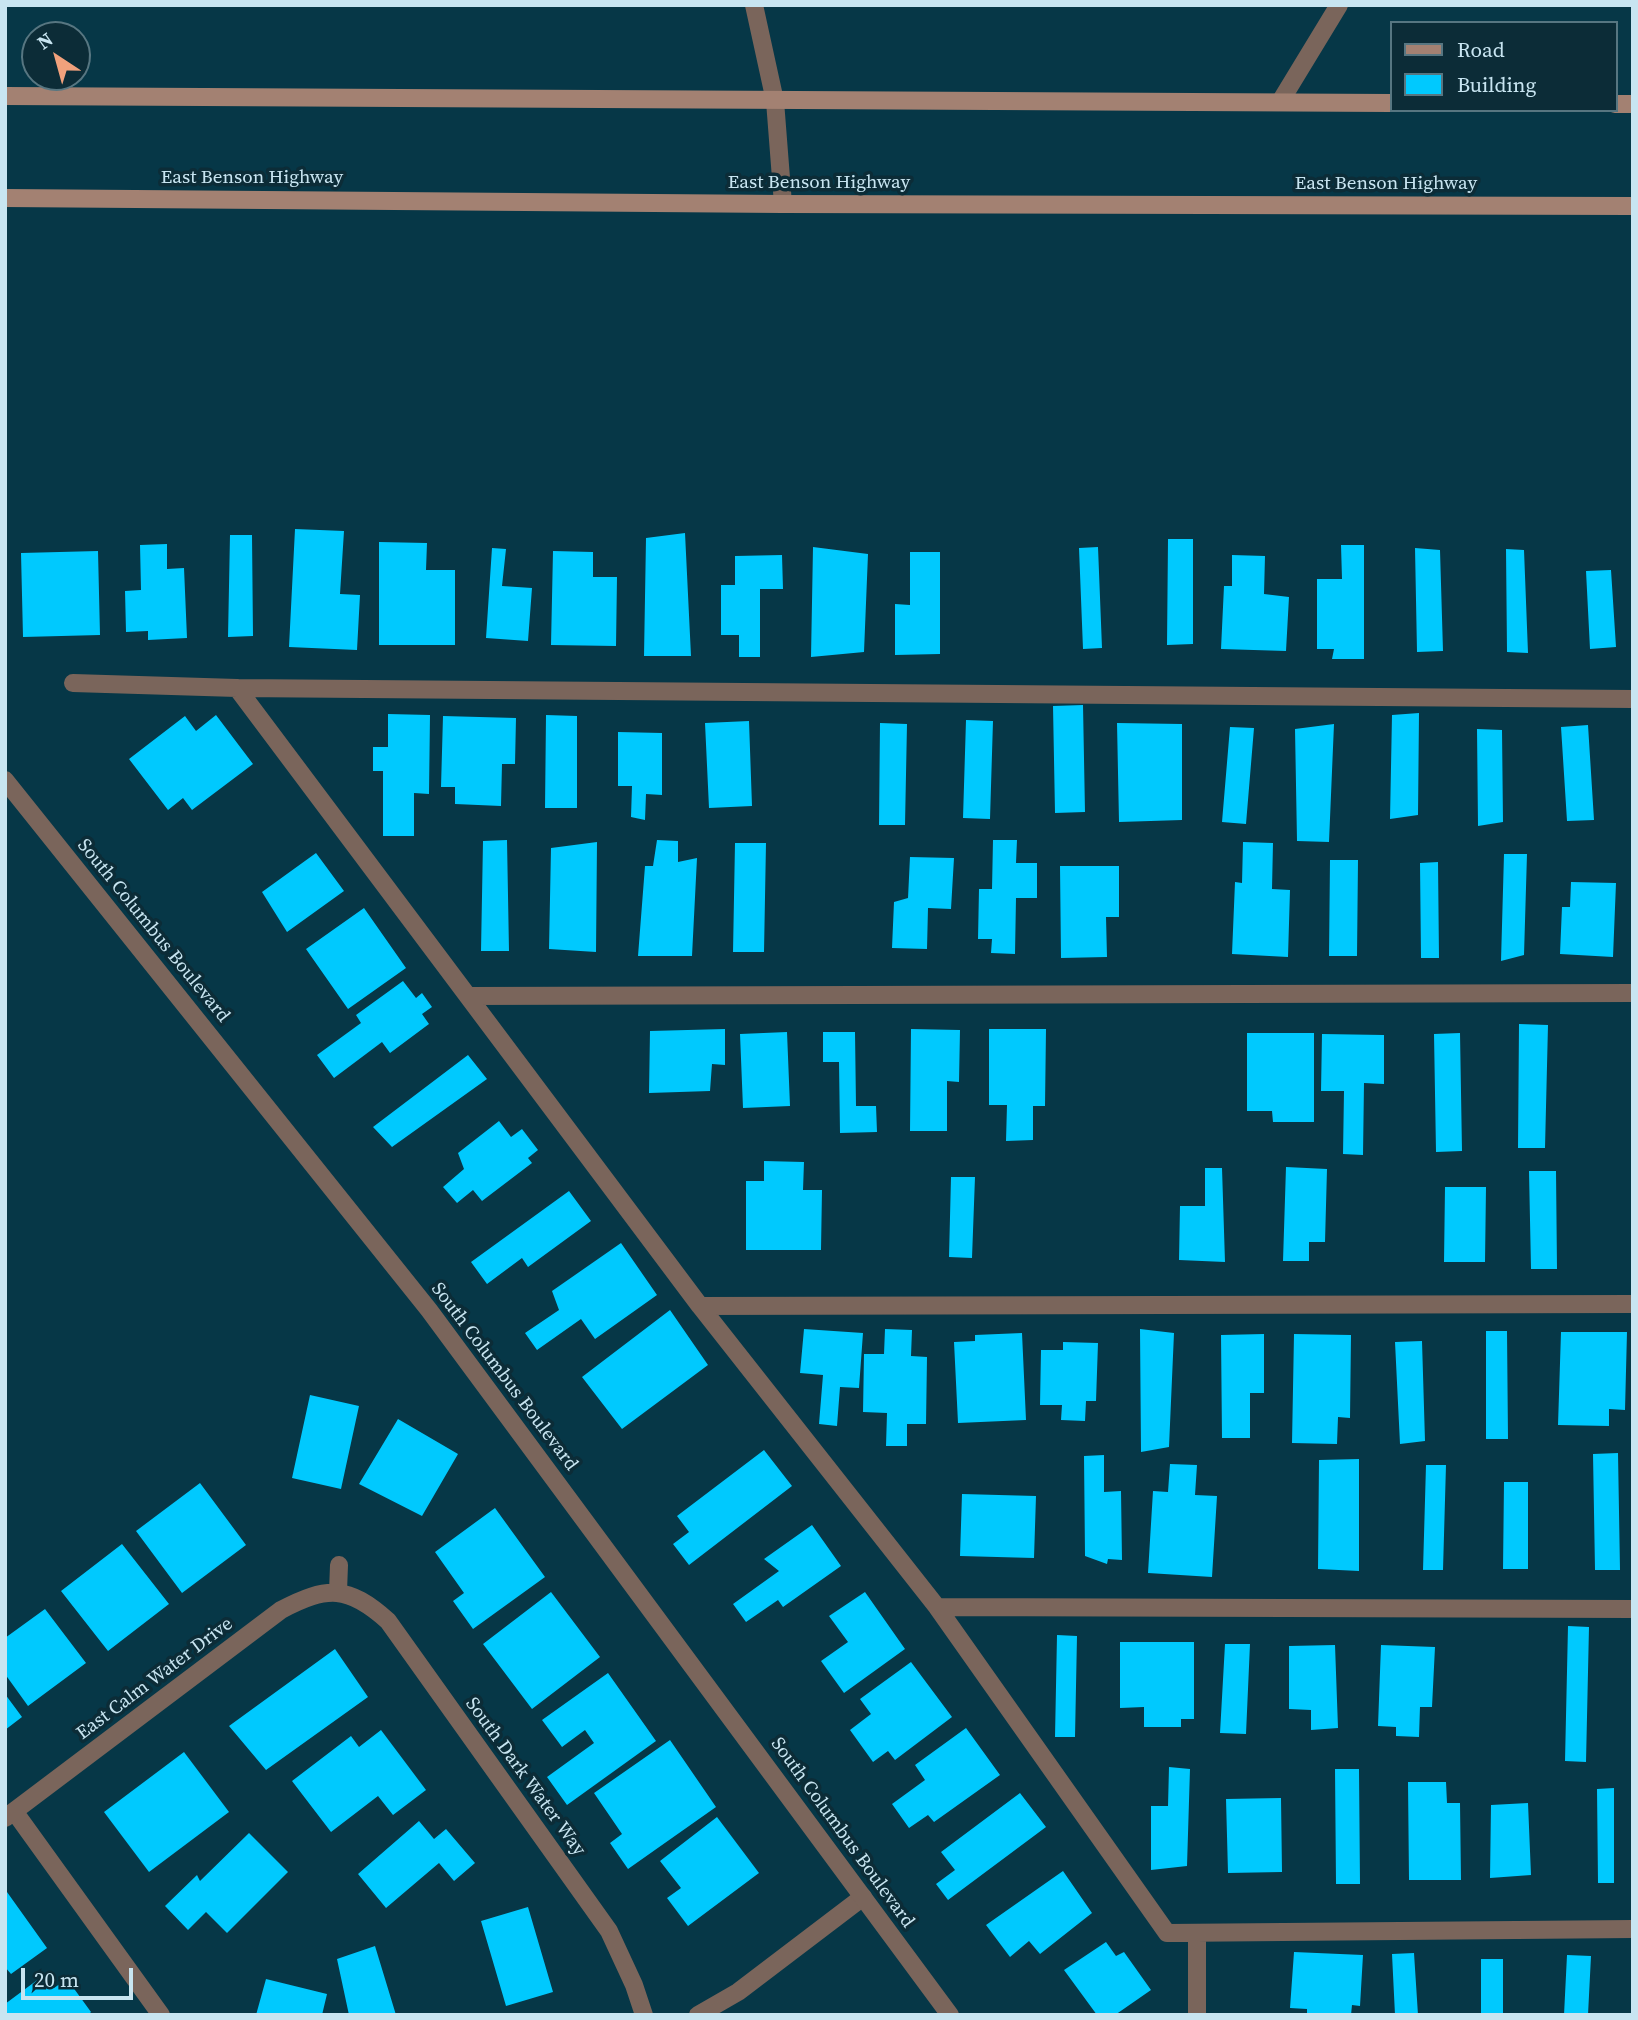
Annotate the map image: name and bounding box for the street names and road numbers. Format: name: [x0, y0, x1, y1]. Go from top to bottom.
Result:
street label: East Benson Highway: [161, 167, 343, 189]
street label: East Benson Highway: [728, 172, 910, 194]
street label: East Benson Highway: [1295, 173, 1477, 195]
street label: South Columbus Boulevard: [72, 835, 234, 1027]
street label: South Columbus Boulevard: [426, 1279, 582, 1475]
street label: East Calm Water Drive: [72, 1613, 238, 1745]
street label: South Dark Water Way: [460, 1693, 590, 1861]
street label: South Columbus Boulevard: [765, 1734, 919, 1932]

